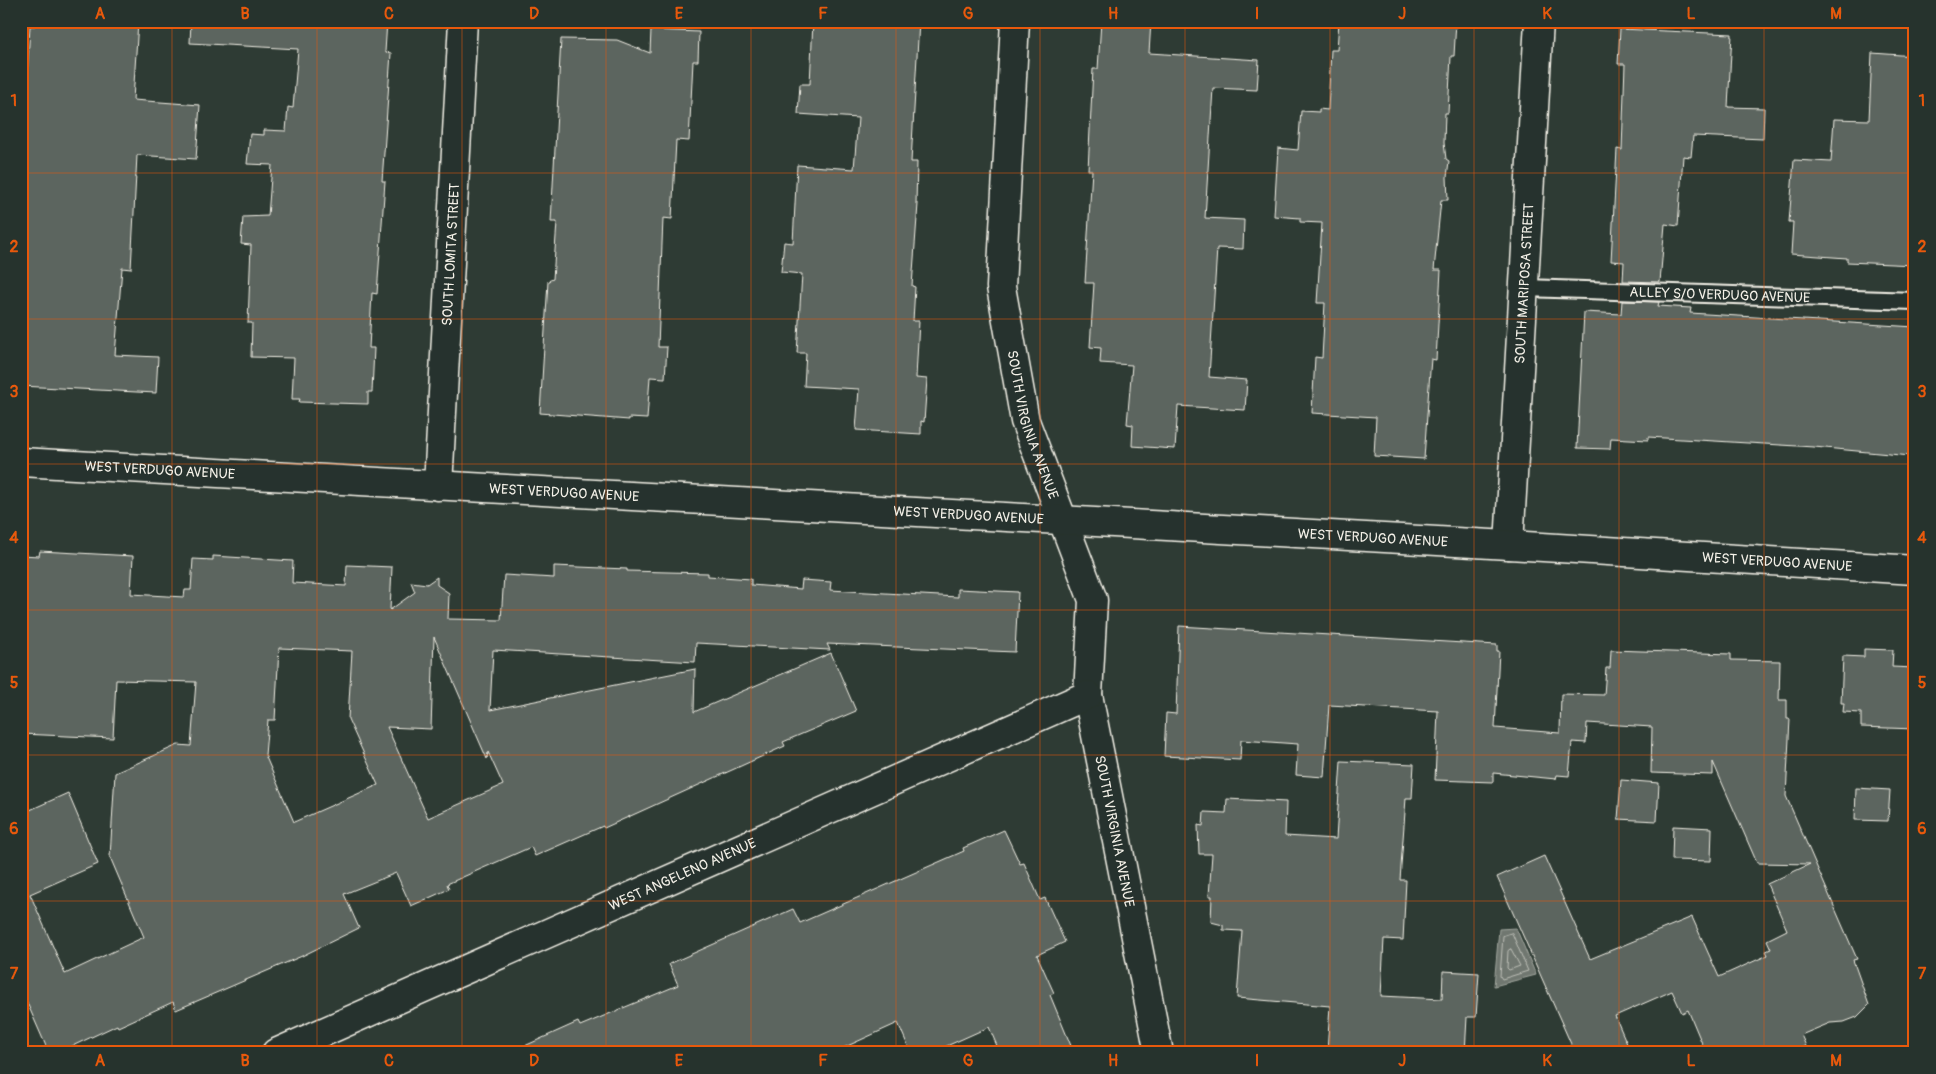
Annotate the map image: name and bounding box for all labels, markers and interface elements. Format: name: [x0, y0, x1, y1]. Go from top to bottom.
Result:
text: A: [95, 4, 106, 24]
text: B: [240, 4, 250, 24]
text: C: [384, 4, 394, 24]
text: D: [529, 4, 539, 24]
text: E: [675, 4, 684, 24]
text: F: [818, 4, 828, 24]
text: G: [963, 4, 974, 24]
text: H: [1108, 4, 1118, 24]
text: I: [1255, 4, 1259, 24]
text: J: [1398, 4, 1406, 24]
text: K: [1542, 4, 1552, 24]
text: L: [1686, 4, 1696, 24]
text: M: [1830, 4, 1842, 24]
text: 1: [11, 91, 17, 111]
text: 1: [1919, 91, 1925, 111]
street label: SOUTH LOMITA STREET: [439, 182, 463, 326]
street label: SOUTH MARIPOSA STREET: [1511, 203, 1538, 364]
text: 2: [10, 237, 19, 257]
text: 2: [1918, 237, 1927, 257]
street label: ALLEY S/O VERDUGO AVENUE: [1629, 283, 1811, 307]
street label: SOUTH VIRGINIA AVENUE: [1003, 349, 1062, 502]
text: 3: [10, 382, 19, 402]
text: 3: [1918, 382, 1927, 402]
street label: WEST VERDUGO AVENUE: [84, 458, 235, 483]
street label: WEST VERDUGO AVENUE: [488, 480, 640, 505]
street label: WEST VERDUGO AVENUE: [893, 503, 1044, 528]
street label: WEST VERDUGO AVENUE: [1297, 525, 1449, 551]
text: 4: [9, 528, 19, 548]
text: 4: [1917, 528, 1927, 548]
street label: WEST VERDUGO AVENUE: [1701, 549, 1853, 575]
text: 5: [10, 673, 19, 693]
text: 5: [1918, 673, 1927, 693]
street label: SOUTH VIRGINIA AVENUE: [1091, 754, 1138, 909]
text: 6: [9, 819, 19, 839]
text: 6: [1917, 819, 1927, 839]
street label: WEST ANGELENO AVENUE: [606, 834, 759, 914]
text: 7: [10, 964, 19, 984]
text: 7: [1918, 964, 1927, 984]
text: A: [95, 1051, 106, 1071]
text: B: [240, 1051, 250, 1071]
text: C: [384, 1051, 394, 1071]
text: D: [529, 1051, 539, 1071]
text: E: [675, 1051, 684, 1071]
text: F: [818, 1051, 828, 1071]
text: G: [963, 1051, 974, 1071]
text: H: [1108, 1051, 1118, 1071]
text: I: [1255, 1051, 1259, 1071]
text: J: [1398, 1051, 1406, 1071]
text: K: [1542, 1051, 1552, 1071]
text: L: [1686, 1051, 1696, 1071]
text: M: [1830, 1051, 1842, 1071]

